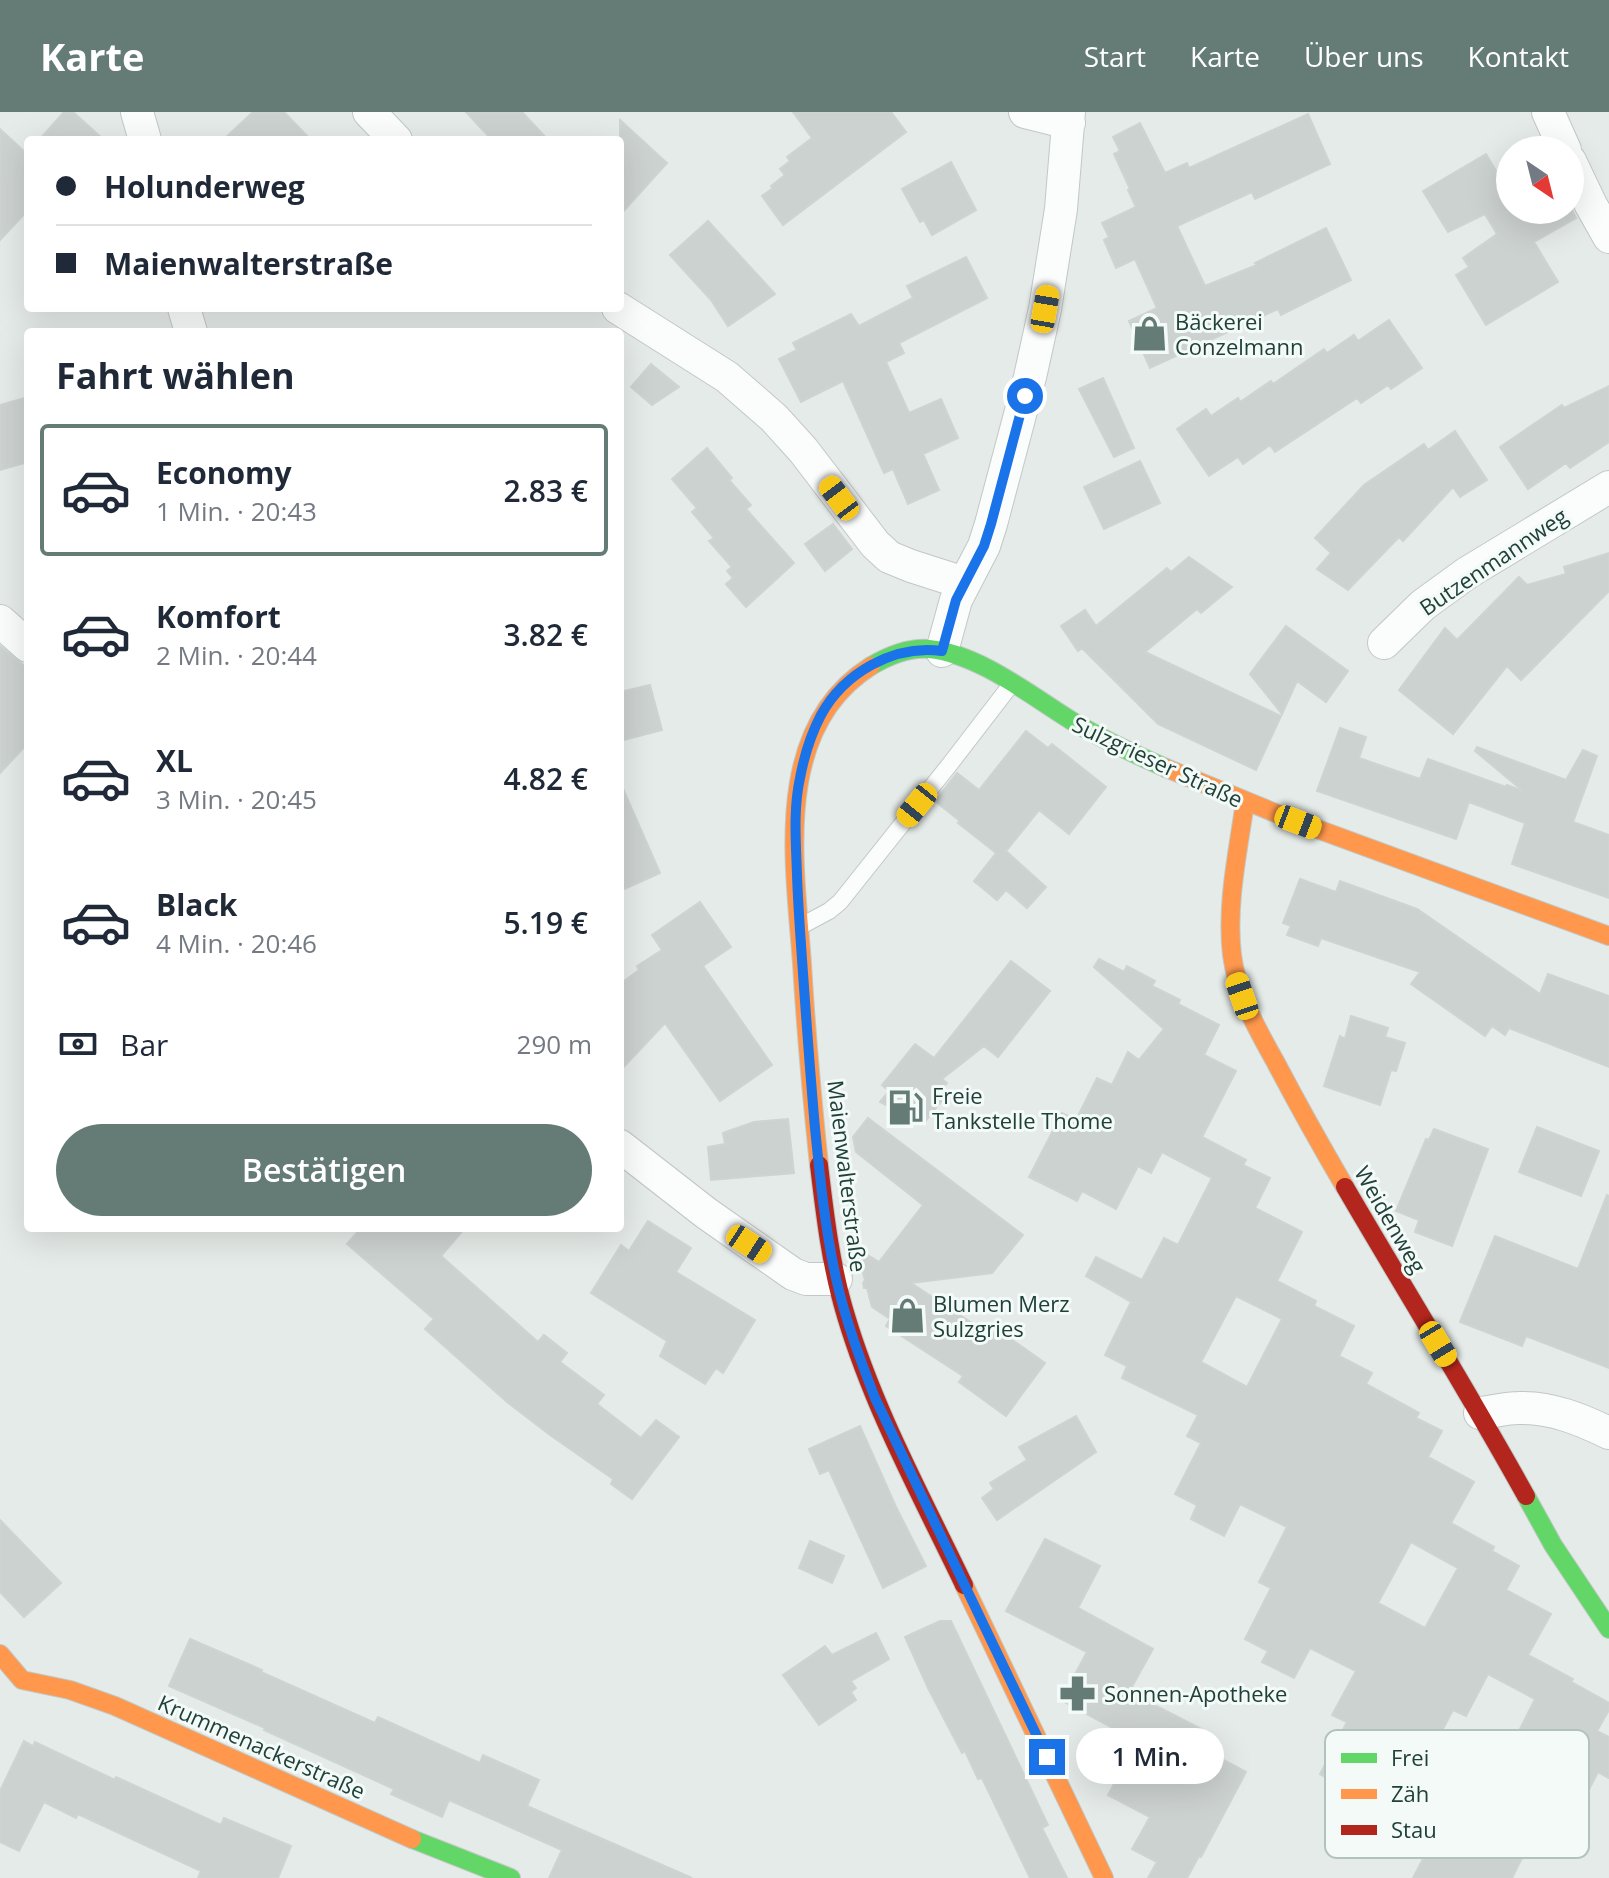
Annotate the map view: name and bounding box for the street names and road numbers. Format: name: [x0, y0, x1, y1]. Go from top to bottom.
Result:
street label: Butzenmannweg: [1413, 500, 1573, 622]
street label: Sulzgrieser Straße: [1068, 708, 1248, 814]
street label: Maienwalterstraße: [821, 1078, 875, 1274]
street label: Weidenweg: [1348, 1160, 1434, 1278]
street label: Krummenackerstraße: [154, 1687, 370, 1805]

